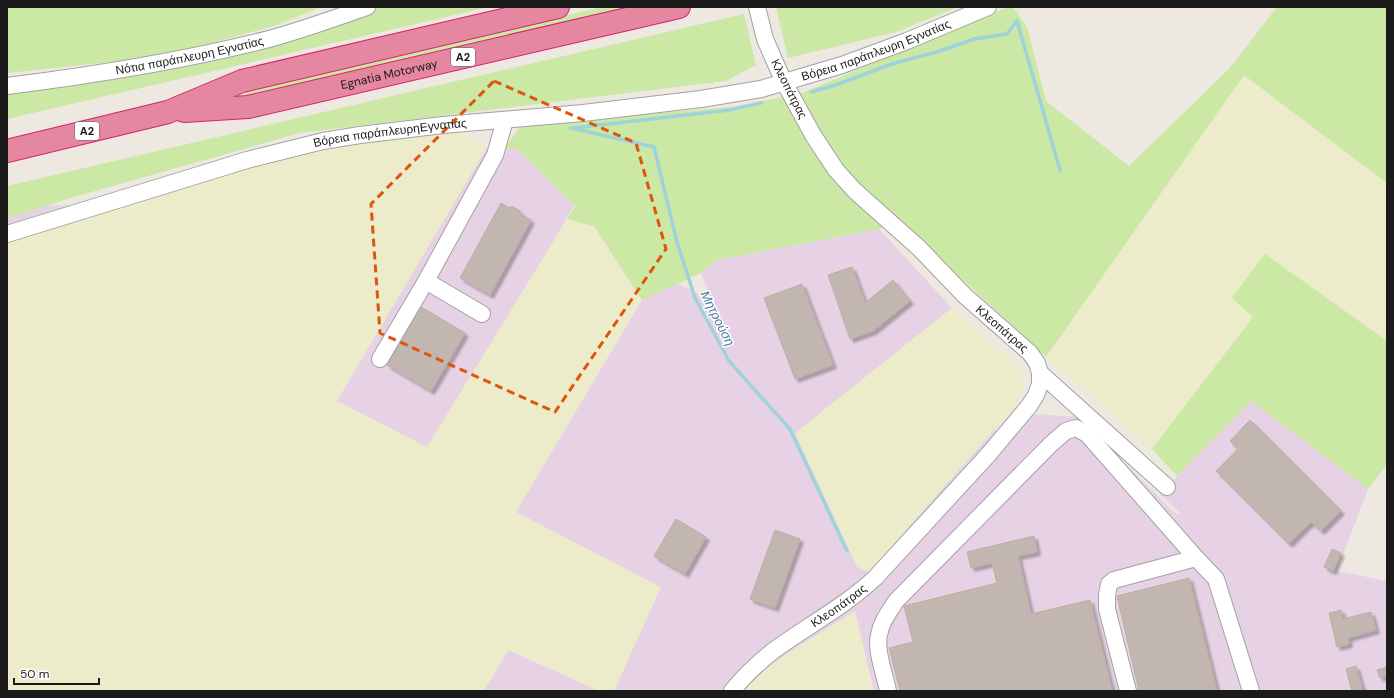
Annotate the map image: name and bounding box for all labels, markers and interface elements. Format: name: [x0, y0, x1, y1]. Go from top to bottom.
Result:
street label: Βόρεια παράπλευρη Εγνατίας: [799, 16, 953, 85]
street label: Νότια παράπλευρη Εγνατίας: [114, 33, 265, 78]
road number: Α2: [451, 48, 475, 66]
street label: Egnatia Motorway: [339, 55, 440, 93]
street label: Κλεοπάτρας: [767, 56, 811, 122]
street label: Βόρεια παράπλευρηΕγνατίας: [312, 115, 467, 151]
road number: Α2: [75, 122, 99, 140]
water label: Μητρούση: [696, 288, 739, 349]
street label: Κλεοπάτρας: [972, 302, 1032, 356]
street label: Κλεοπάτρας: [808, 581, 870, 631]
scale bar: [14, 660, 99, 686]
text: 50 m: [20, 666, 49, 682]

